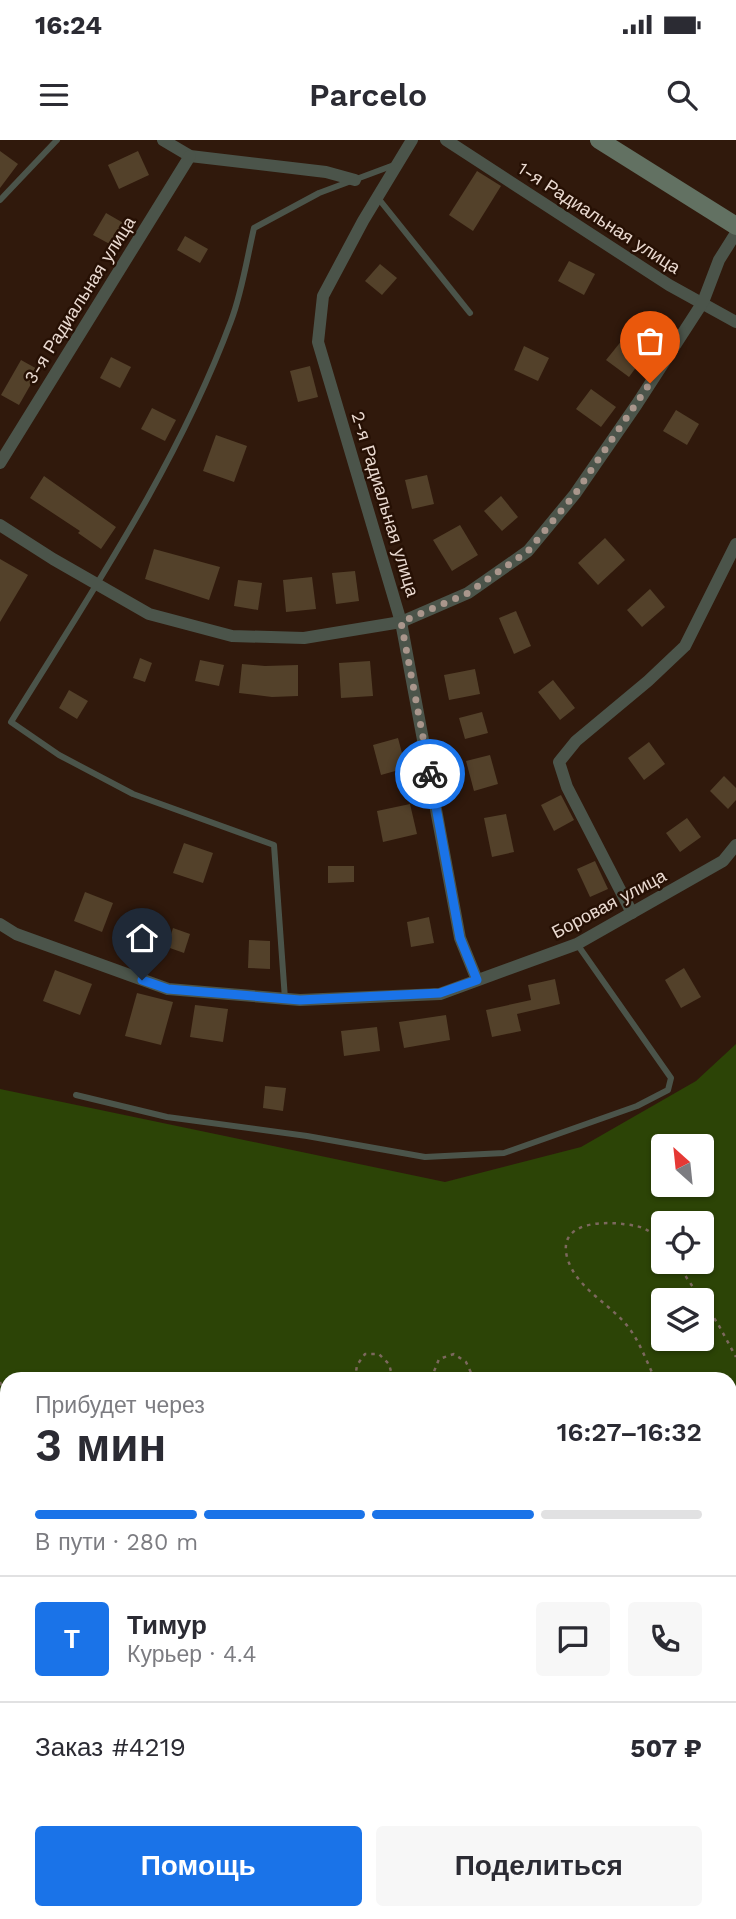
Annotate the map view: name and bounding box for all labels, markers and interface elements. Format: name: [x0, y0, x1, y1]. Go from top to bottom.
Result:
text: 16:24: [35, 10, 102, 40]
icon: menu: [35, 76, 73, 114]
text: Parcelo: [309, 76, 427, 114]
icon: search: [663, 76, 701, 114]
street label: 1-я Радиальная улица: [514, 157, 685, 278]
street label: 3-я Радиальная улица: [20, 212, 140, 387]
pin: [620, 311, 680, 383]
icon: bag: [631, 322, 669, 360]
street label: 2-я Радиальная улица: [347, 409, 424, 600]
courier: [395, 739, 465, 809]
icon: bike: [411, 755, 449, 793]
street label: Боровая улица: [548, 864, 670, 943]
pin: [112, 908, 172, 980]
icon: home: [123, 919, 161, 957]
north arrow: [651, 1134, 714, 1197]
map controls: [651, 1134, 714, 1351]
button: locate: [651, 1211, 714, 1274]
button: layers: [651, 1288, 714, 1351]
text: Прибудет через: [35, 1392, 205, 1419]
text: 16:27–16:32: [557, 1417, 702, 1447]
text: 3 мин: [35, 1418, 166, 1472]
text: В пути · 280 m: [35, 1529, 198, 1556]
button: chat: [536, 1602, 610, 1676]
button: phone: [628, 1602, 702, 1676]
text: Тимур: [127, 1610, 207, 1640]
text: Т: [64, 1624, 80, 1654]
text: Курьер · 4.4: [127, 1641, 257, 1668]
text: Заказ #4219: [35, 1732, 186, 1762]
text: 507 ₽: [630, 1733, 702, 1763]
button: Помощь: [35, 1826, 362, 1906]
button: Поделиться: [376, 1826, 702, 1906]

